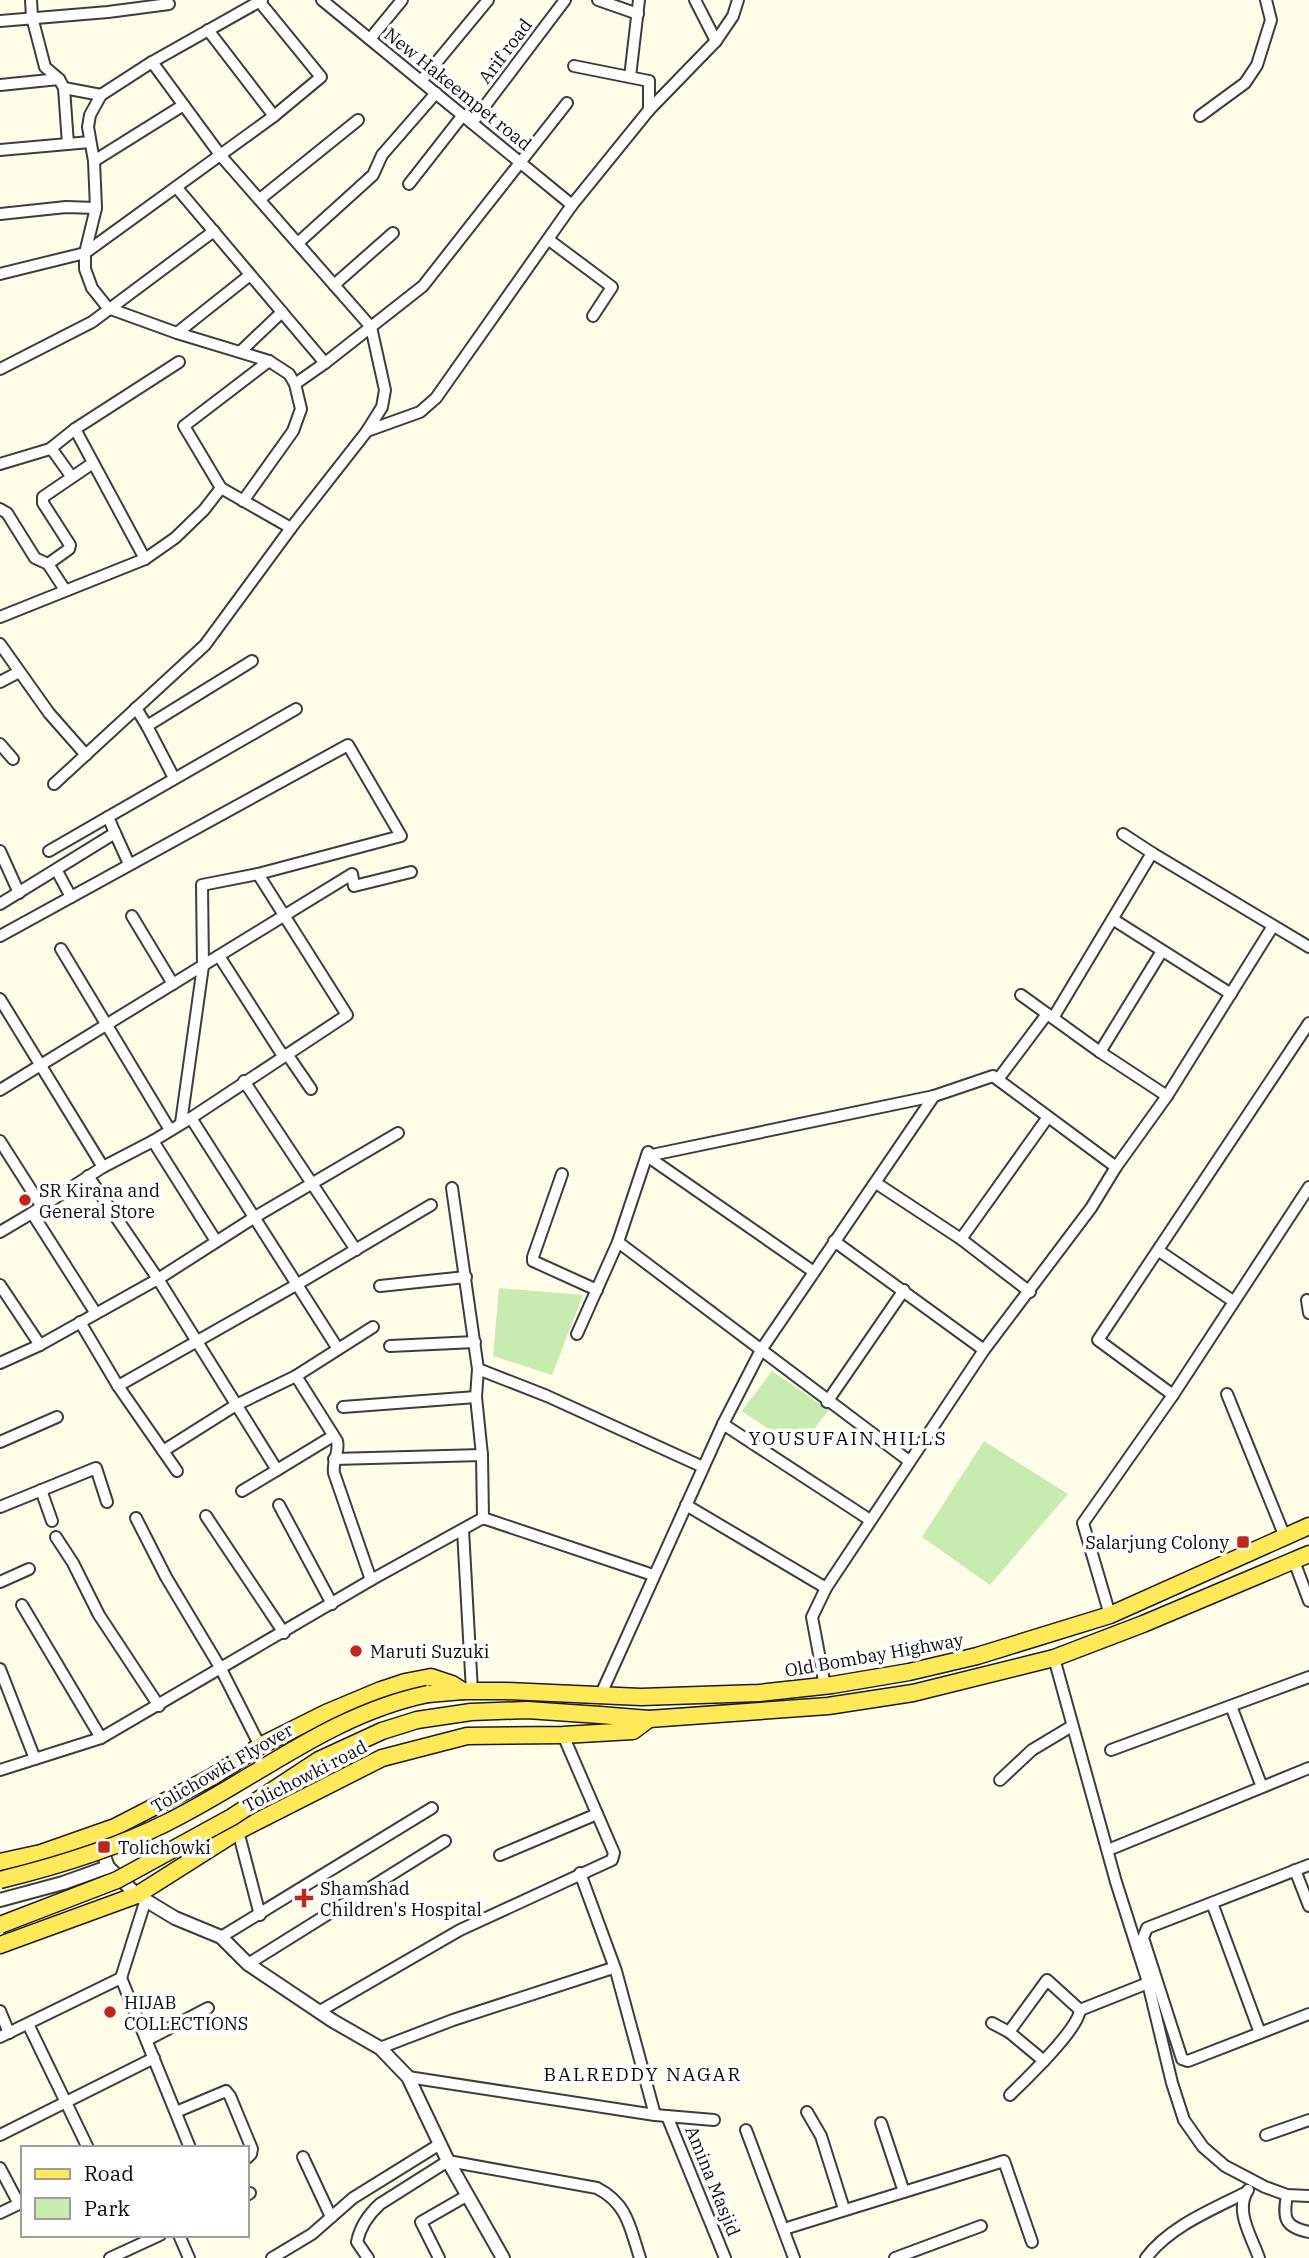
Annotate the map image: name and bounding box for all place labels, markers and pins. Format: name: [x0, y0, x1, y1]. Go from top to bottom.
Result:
place label: SR Kirana and General Store: [39, 1179, 160, 1223]
marker: SR Kirana and General Store: [17, 1192, 33, 1208]
place label: Salarjung Colony: [1085, 1531, 1229, 1554]
marker: Salarjung Colony: [1235, 1534, 1251, 1550]
place label: Maruti Suzuki: [370, 1640, 490, 1663]
marker: Maruti Suzuki: [348, 1643, 364, 1659]
place label: Tolichowki: [118, 1836, 211, 1859]
marker: Tolichowki: [96, 1839, 112, 1855]
place label: Shamshad Children's Hospital: [320, 1877, 482, 1921]
marker: Shamshad Children's Hospital: [294, 1888, 314, 1908]
place label: HIJAB COLLECTIONS: [124, 1991, 248, 2035]
marker: HIJAB COLLECTIONS: [102, 2004, 118, 2020]

